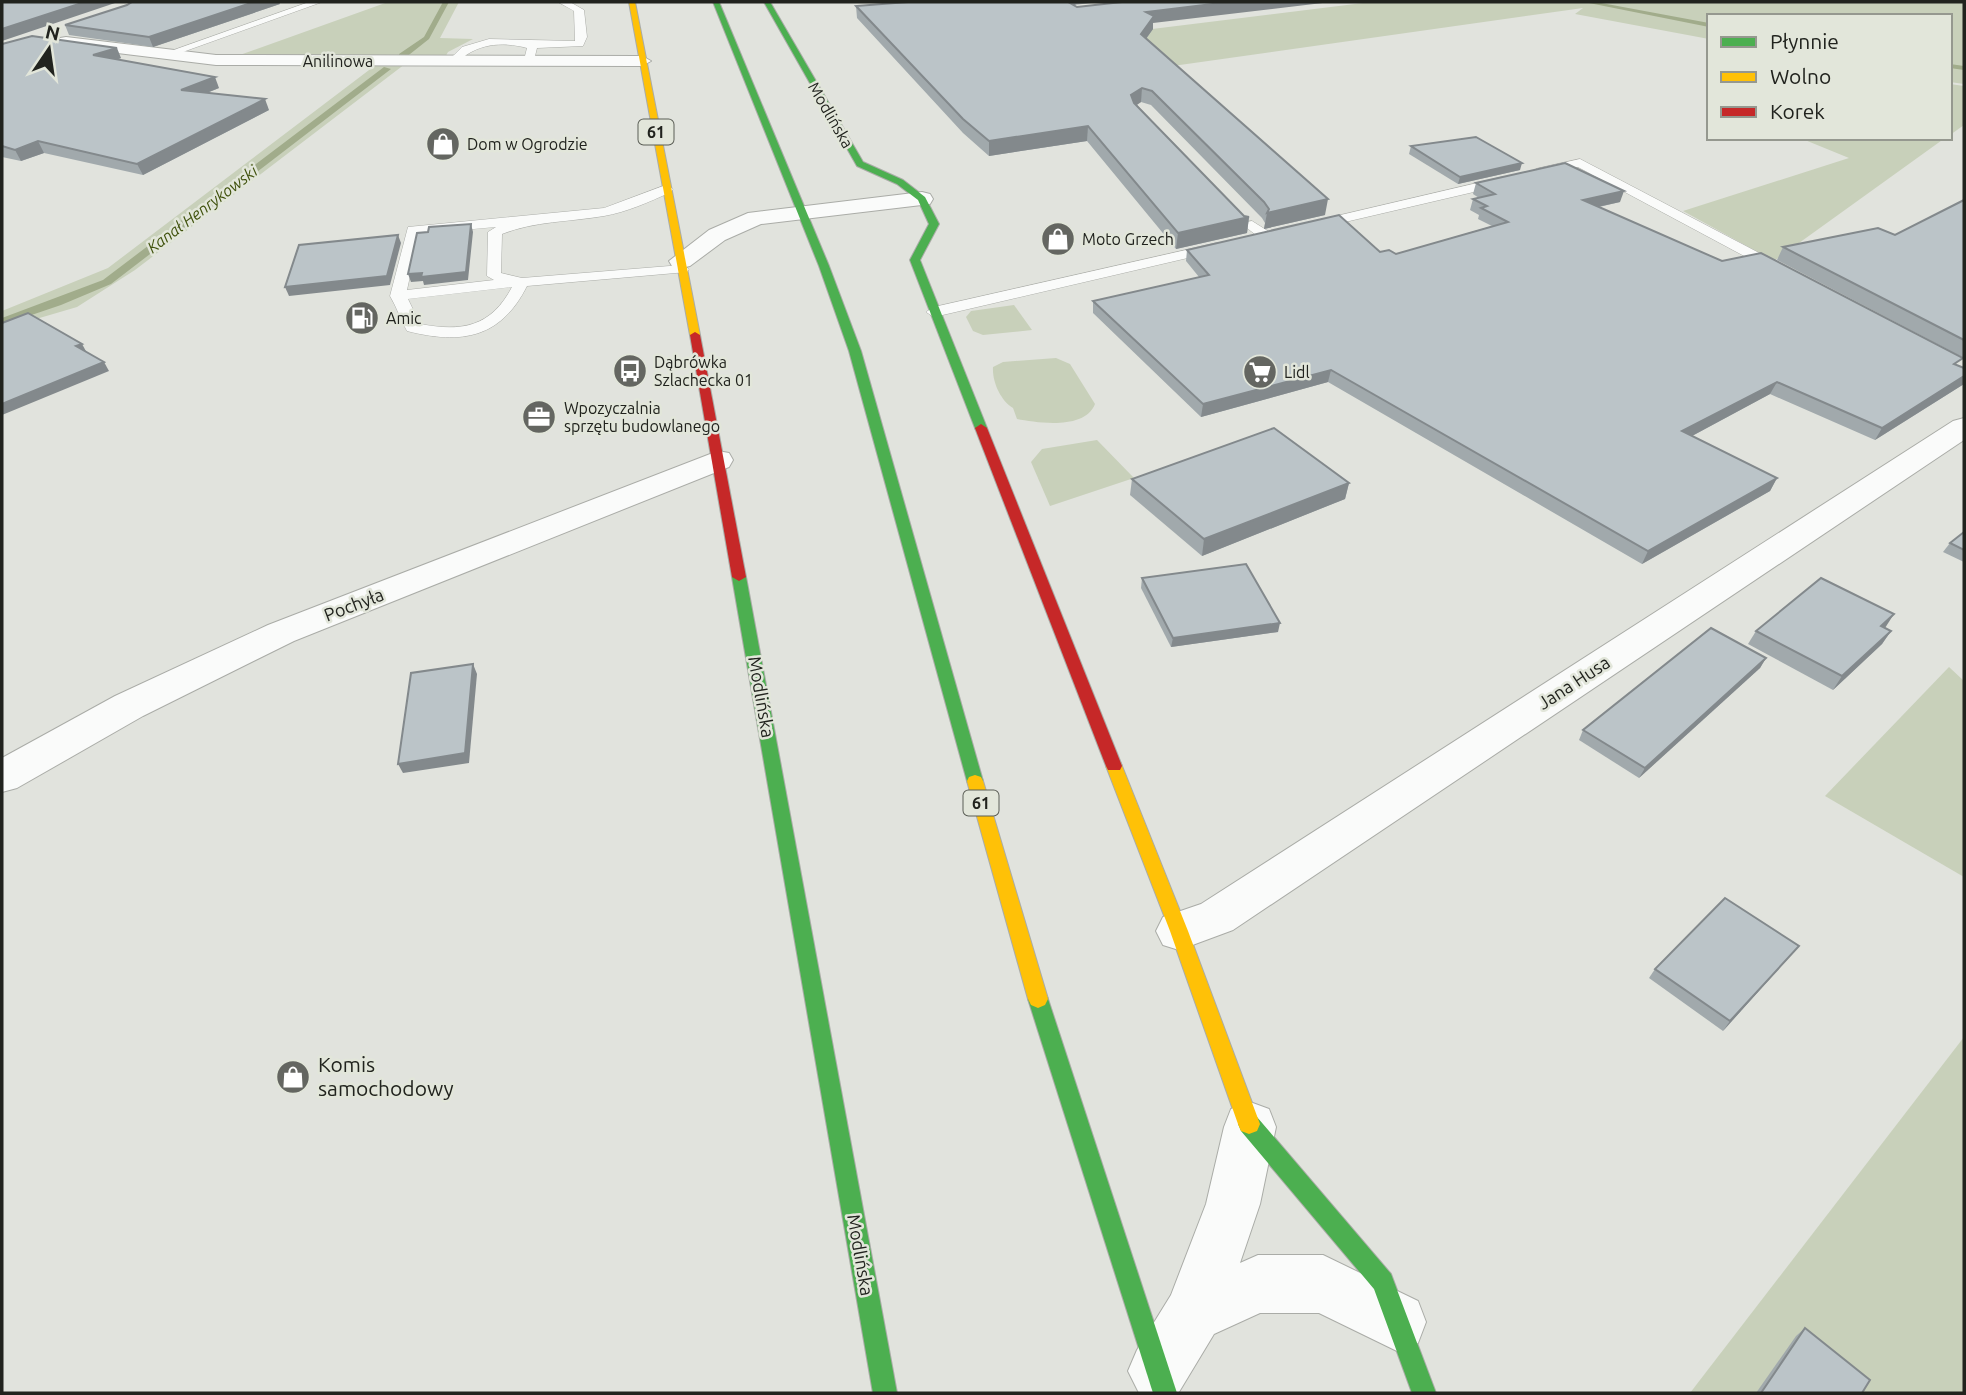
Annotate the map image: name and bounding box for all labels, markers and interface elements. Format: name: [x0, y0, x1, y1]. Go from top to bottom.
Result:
north arrow: [14, 14, 84, 84]
legend: [1707, 14, 1952, 140]
text: N: [43, 20, 62, 45]
text: Płynnie: [1770, 29, 1839, 53]
street label: Anilinowa: [303, 52, 373, 70]
text: Wolno: [1770, 64, 1831, 88]
street label: Modlińska: [805, 79, 857, 151]
text: Korek: [1770, 99, 1825, 123]
road number: 61: [638, 120, 674, 144]
shop icon: Dom w Ogrodzie: [424, 125, 462, 163]
place label: Dom w Ogrodzie: [467, 135, 588, 153]
water label: Kanał Henrykowski: [143, 161, 261, 256]
shop icon: Moto Grzech: [1039, 220, 1077, 258]
place label: Moto Grzech: [1082, 230, 1174, 248]
fuel station icon: Amic: [343, 299, 381, 337]
place label: Amic: [386, 309, 422, 327]
bus stop icon: Dąbrówka Szlachecka 01: [611, 352, 649, 390]
place label: Dąbrówka Szlachecka 01: [654, 353, 753, 389]
supermarket icon: Lidl: [1241, 353, 1279, 391]
place label: Lidl: [1284, 363, 1310, 381]
office icon: Wpozyczalnia sprzętu budowlanego: [520, 398, 558, 436]
place label: Wpozyczalnia sprzętu budowlanego: [564, 399, 720, 435]
street label: Pochyła: [321, 584, 386, 625]
street label: Jana Husa: [1534, 652, 1613, 713]
street label: Modlińska: [745, 655, 779, 739]
road number: 61: [964, 790, 998, 816]
place label: Komis samochodowy: [318, 1052, 454, 1100]
shop icon: Komis samochodowy: [274, 1058, 312, 1096]
street label: Modlińska: [844, 1213, 878, 1297]

